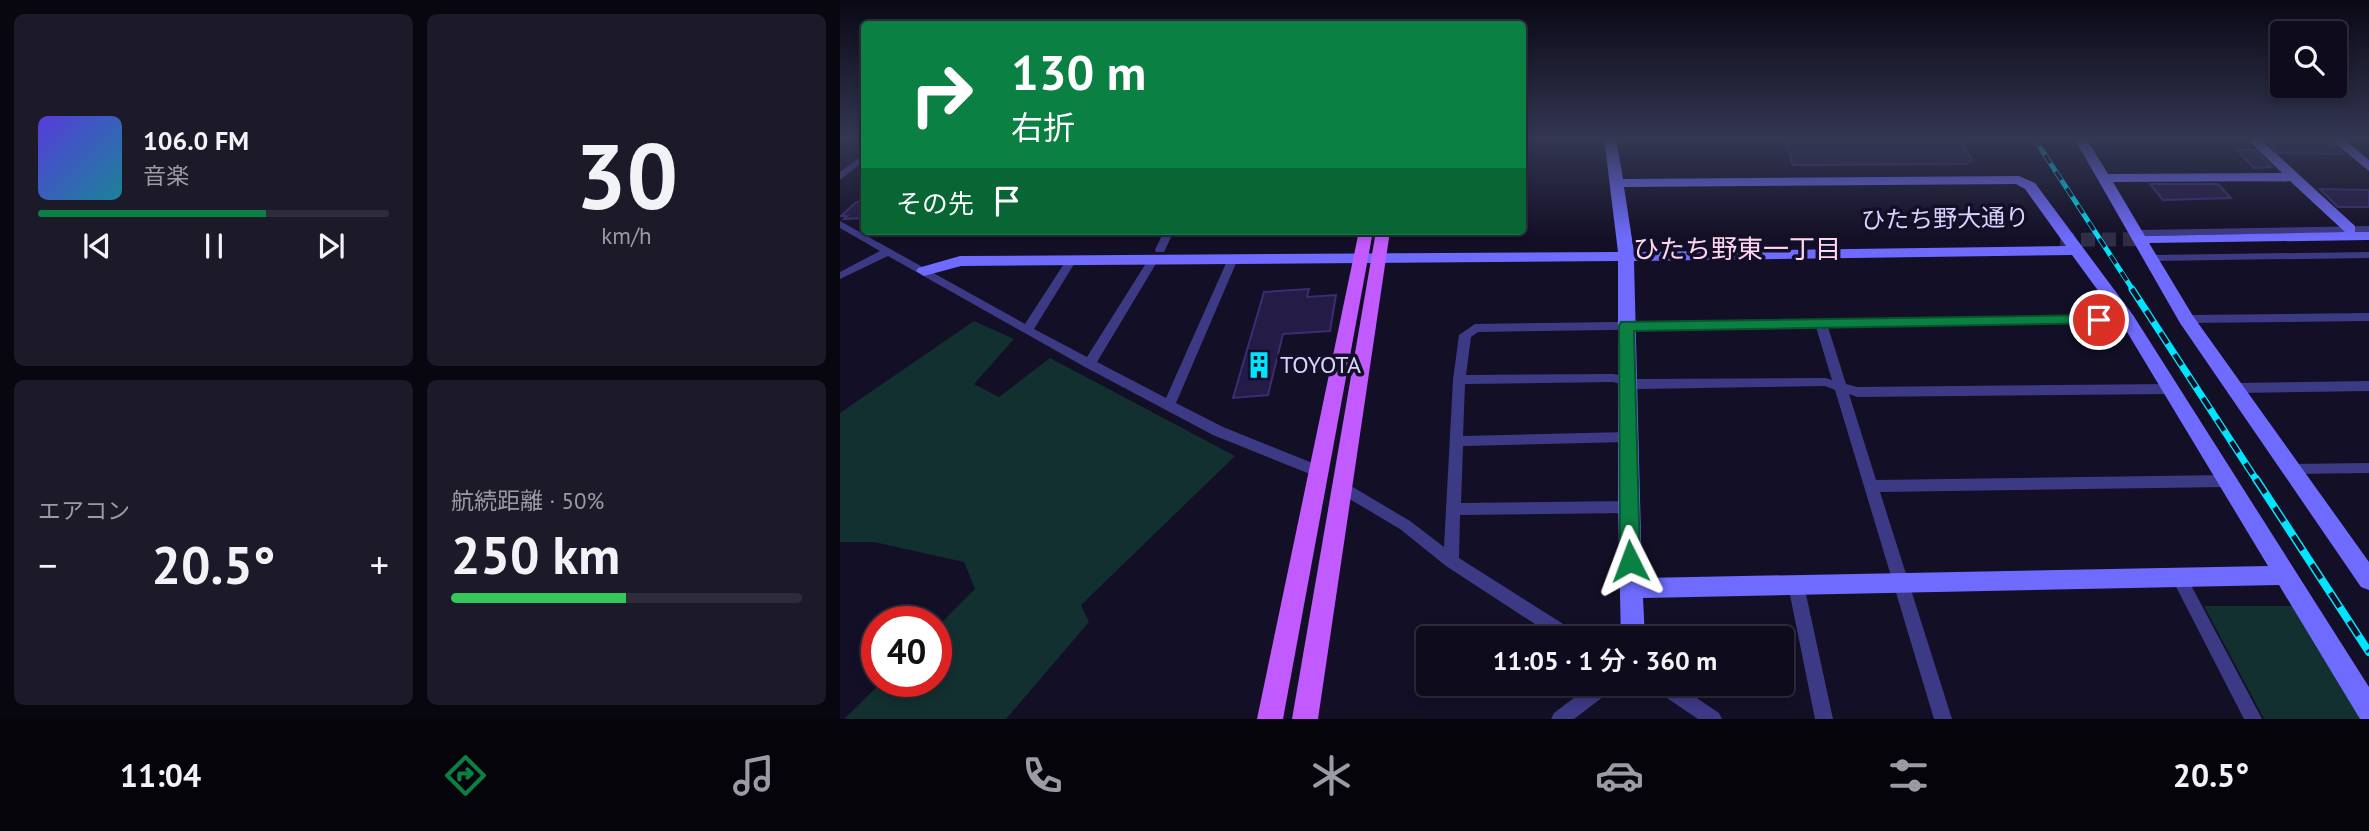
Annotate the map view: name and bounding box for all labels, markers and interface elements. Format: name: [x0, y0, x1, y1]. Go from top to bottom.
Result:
map controls: [2270, 21, 2347, 98]
button: search: [2270, 21, 2347, 98]
text: 130 m: [1011, 40, 1146, 104]
icon: right: [896, 49, 987, 140]
text: 右折: [1011, 106, 1075, 148]
text: 30: [575, 116, 678, 234]
text: 106.0 FM: [143, 124, 249, 157]
text: 音楽: [143, 161, 189, 190]
icon: arrive: [988, 182, 1026, 220]
text: その先: [896, 187, 974, 220]
street label: ひたち野大通り: [1861, 202, 2029, 235]
text: km/h: [601, 221, 652, 250]
icon: previous: [78, 227, 116, 265]
icon: pause: [195, 227, 233, 265]
icon: next: [312, 227, 350, 265]
district label: ひたち野東一丁目: [1633, 232, 1841, 265]
pin: [2069, 290, 2129, 350]
icon: arrive: [2080, 301, 2118, 339]
place label: TOYOTA: [1280, 349, 1361, 380]
building icon: TOYOTA: [1244, 350, 1274, 380]
text: 航続距離 · 50%: [451, 486, 604, 515]
text: エアコン: [38, 496, 130, 525]
text: 250 km: [451, 521, 620, 588]
position arrow: [1593, 524, 1667, 598]
text: 20.5°: [152, 531, 275, 598]
text: −: [38, 540, 57, 589]
text: +: [370, 540, 389, 589]
speed limit sign: 40: [861, 606, 952, 697]
text: 11:05 · 1 分 · 360 m: [1493, 644, 1717, 677]
icon: directions: [441, 751, 490, 800]
icon: music: [729, 751, 778, 800]
icon: phone: [1018, 751, 1067, 800]
icon: climate: [1307, 751, 1356, 800]
icon: car: [1595, 751, 1644, 800]
icon: filters: [1884, 751, 1933, 800]
text: 11:04: [120, 754, 201, 796]
text: 20.5°: [2173, 754, 2249, 796]

